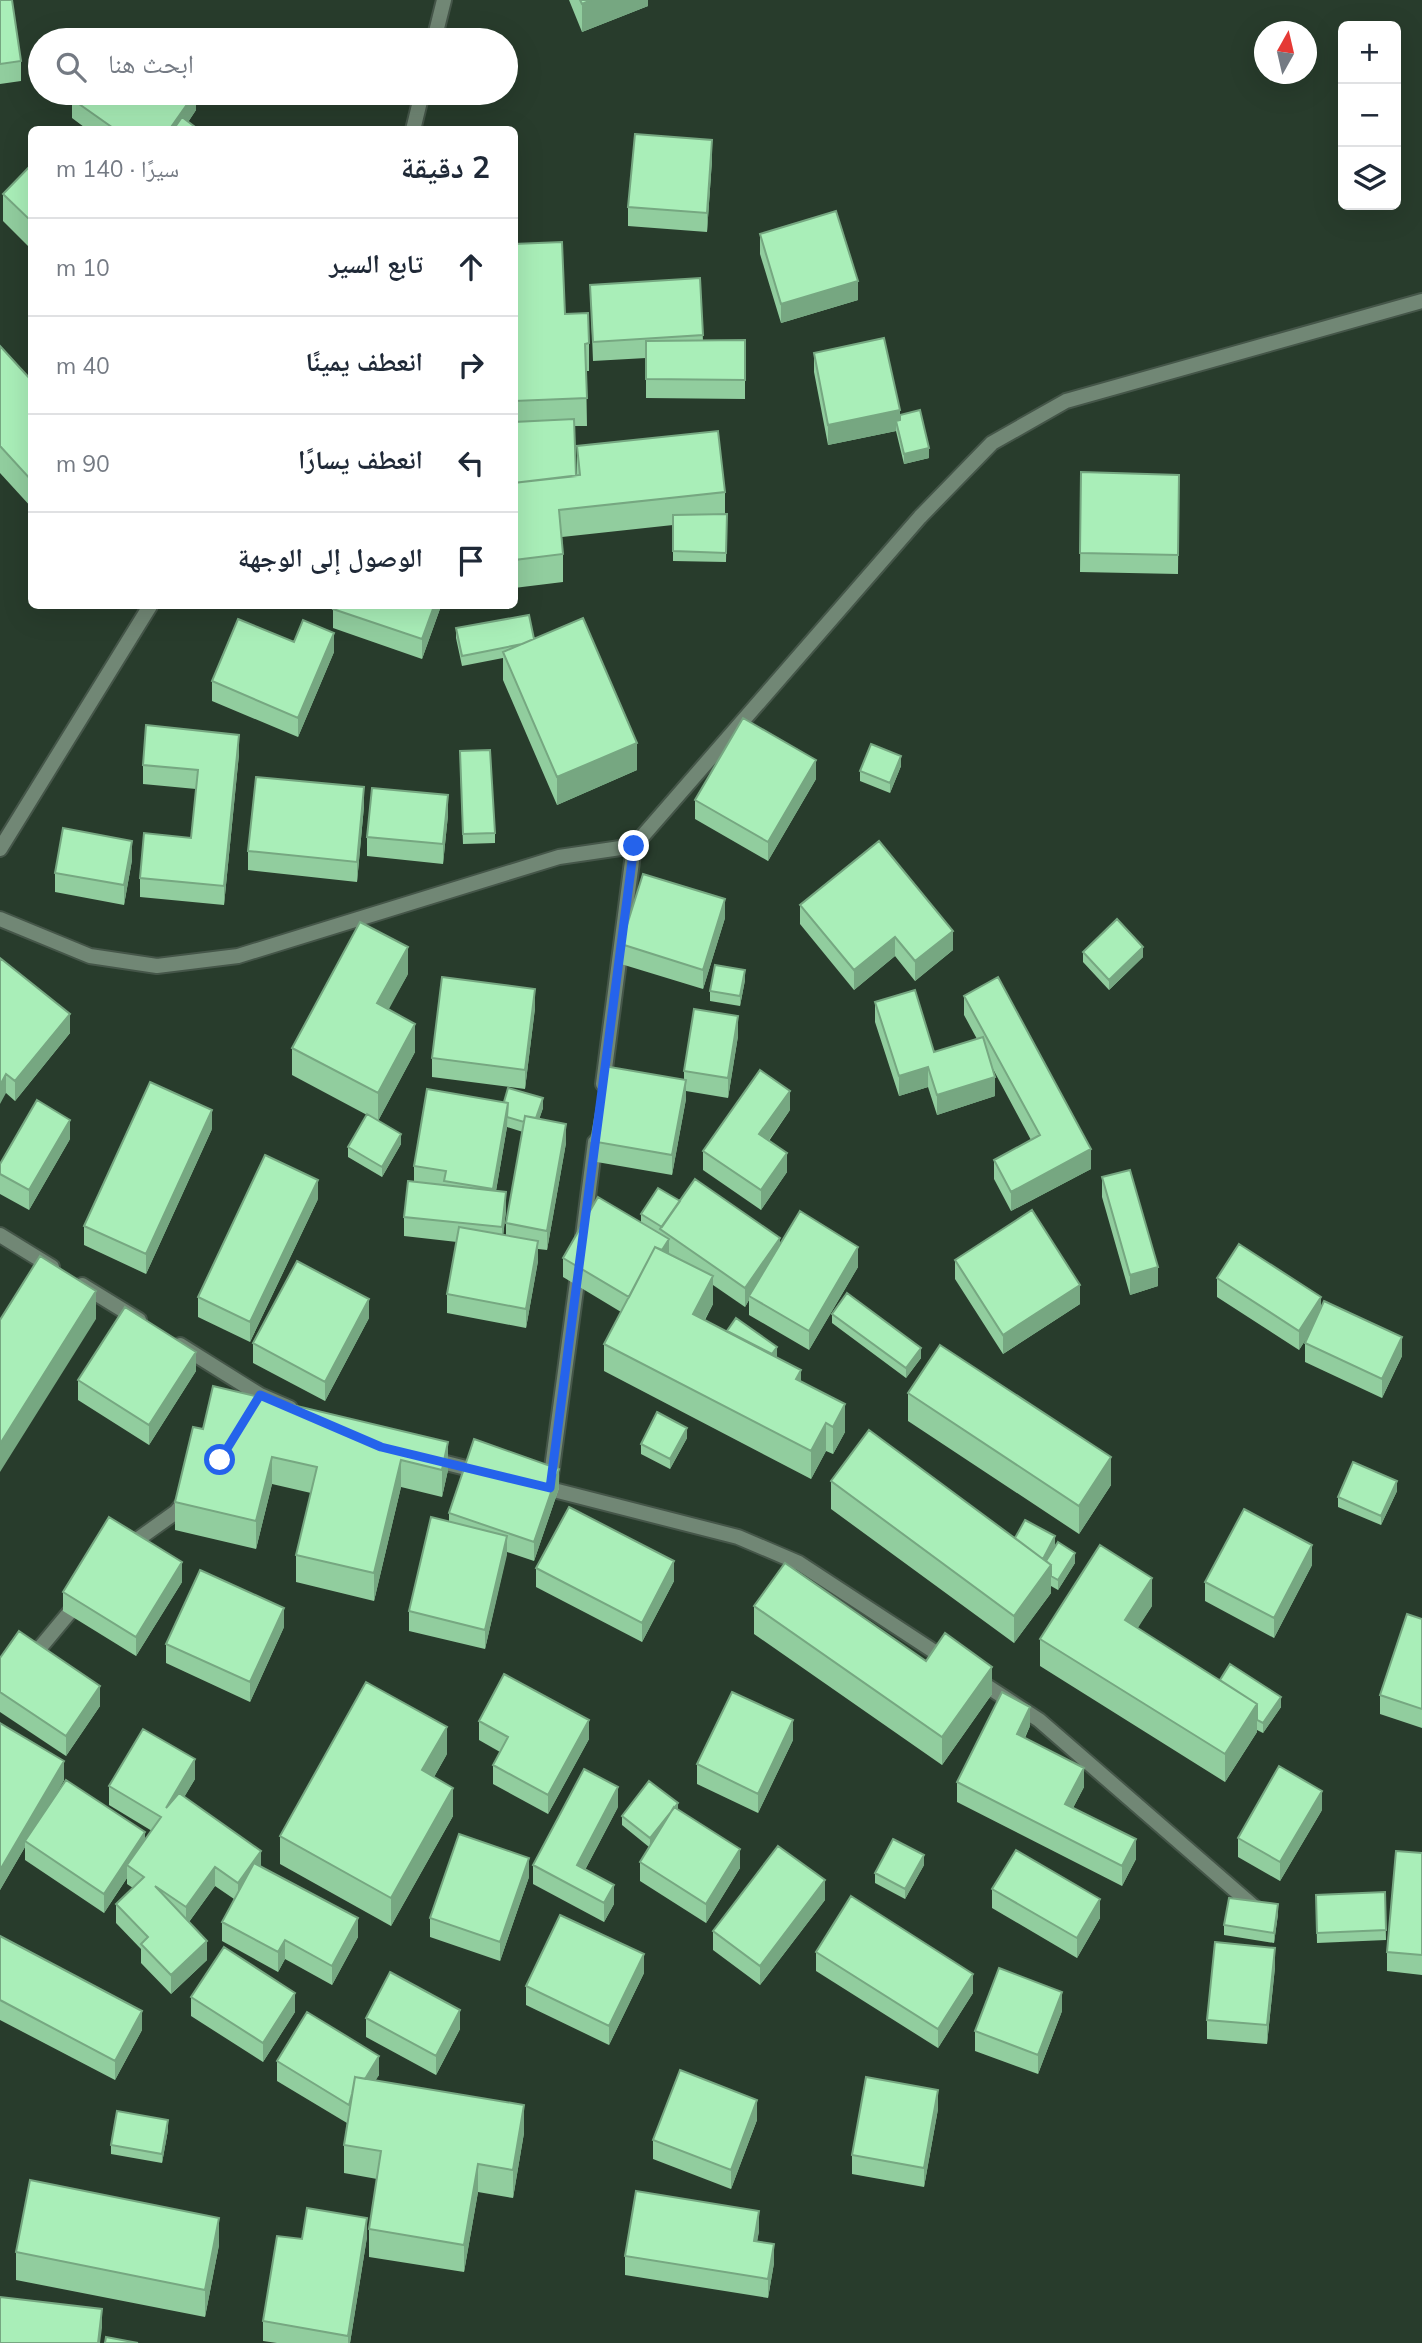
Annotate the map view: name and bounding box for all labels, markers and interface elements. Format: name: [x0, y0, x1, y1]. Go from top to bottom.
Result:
north arrow: [1254, 21, 1317, 84]
map controls: [1338, 21, 1401, 210]
button: +: [1338, 21, 1401, 84]
search box: [28, 28, 518, 105]
text: ابحث هنا: [108, 47, 194, 80]
icon: search: [52, 48, 90, 86]
button: −: [1338, 84, 1401, 147]
button: layers: [1338, 147, 1401, 210]
text: 2 دقيقة: [401, 148, 490, 186]
text: سيرًا · 140 m: [56, 154, 179, 183]
text: تابع السير: [329, 247, 423, 280]
icon: ahead: [452, 248, 490, 286]
text: 10 m: [56, 253, 110, 282]
text: انعطف يمينًا: [306, 345, 423, 378]
icon: right: [452, 346, 490, 384]
text: 40 m: [56, 351, 110, 380]
text: انعطف يسارًا: [298, 443, 423, 476]
icon: left: [452, 444, 490, 482]
text: 90 m: [56, 449, 110, 478]
text: الوصول إلى الوجهة: [238, 541, 423, 574]
icon: arrive: [452, 542, 490, 580]
route end: [618, 830, 649, 861]
route start: [204, 1444, 235, 1475]

